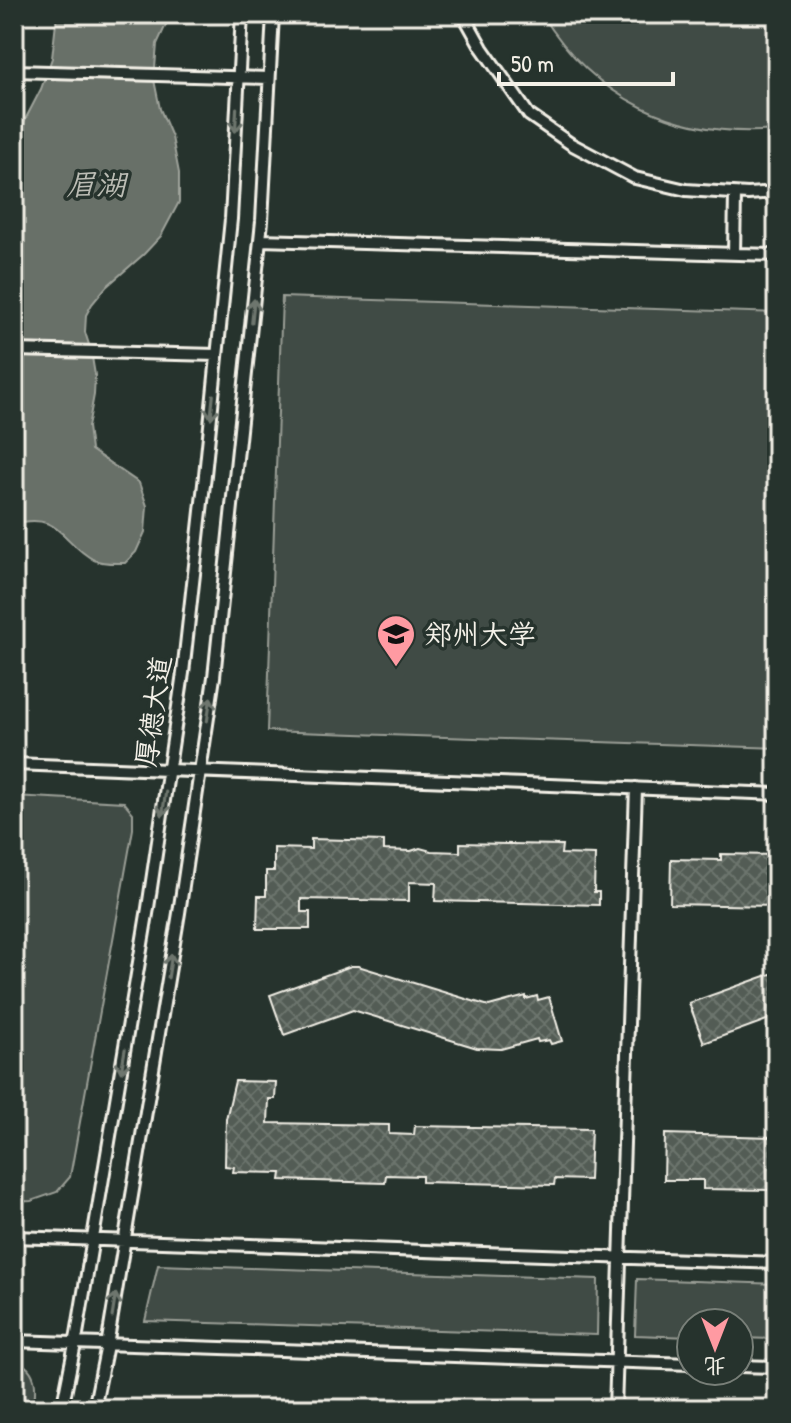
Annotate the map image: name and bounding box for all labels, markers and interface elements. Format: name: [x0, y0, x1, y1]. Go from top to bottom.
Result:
scale bar: [499, 36, 673, 86]
text: 50 m: [511, 47, 554, 79]
one-way arrow: [228, 106, 243, 133]
water label: 眉湖: [66, 164, 129, 204]
one-way arrow: [246, 298, 261, 325]
one-way arrow: [204, 393, 219, 420]
school or university icon: 郑州大学: [375, 613, 417, 668]
place label: 郑州大学: [424, 615, 536, 653]
street label: 厚德大道: [126, 653, 180, 769]
one-way arrow: [202, 696, 217, 722]
one-way arrow: [156, 791, 171, 816]
one-way arrow: [164, 953, 179, 979]
one-way arrow: [115, 1047, 130, 1073]
one-way arrow: [107, 1293, 122, 1318]
north arrow: [675, 1307, 755, 1387]
text: 北: [704, 1352, 726, 1382]

